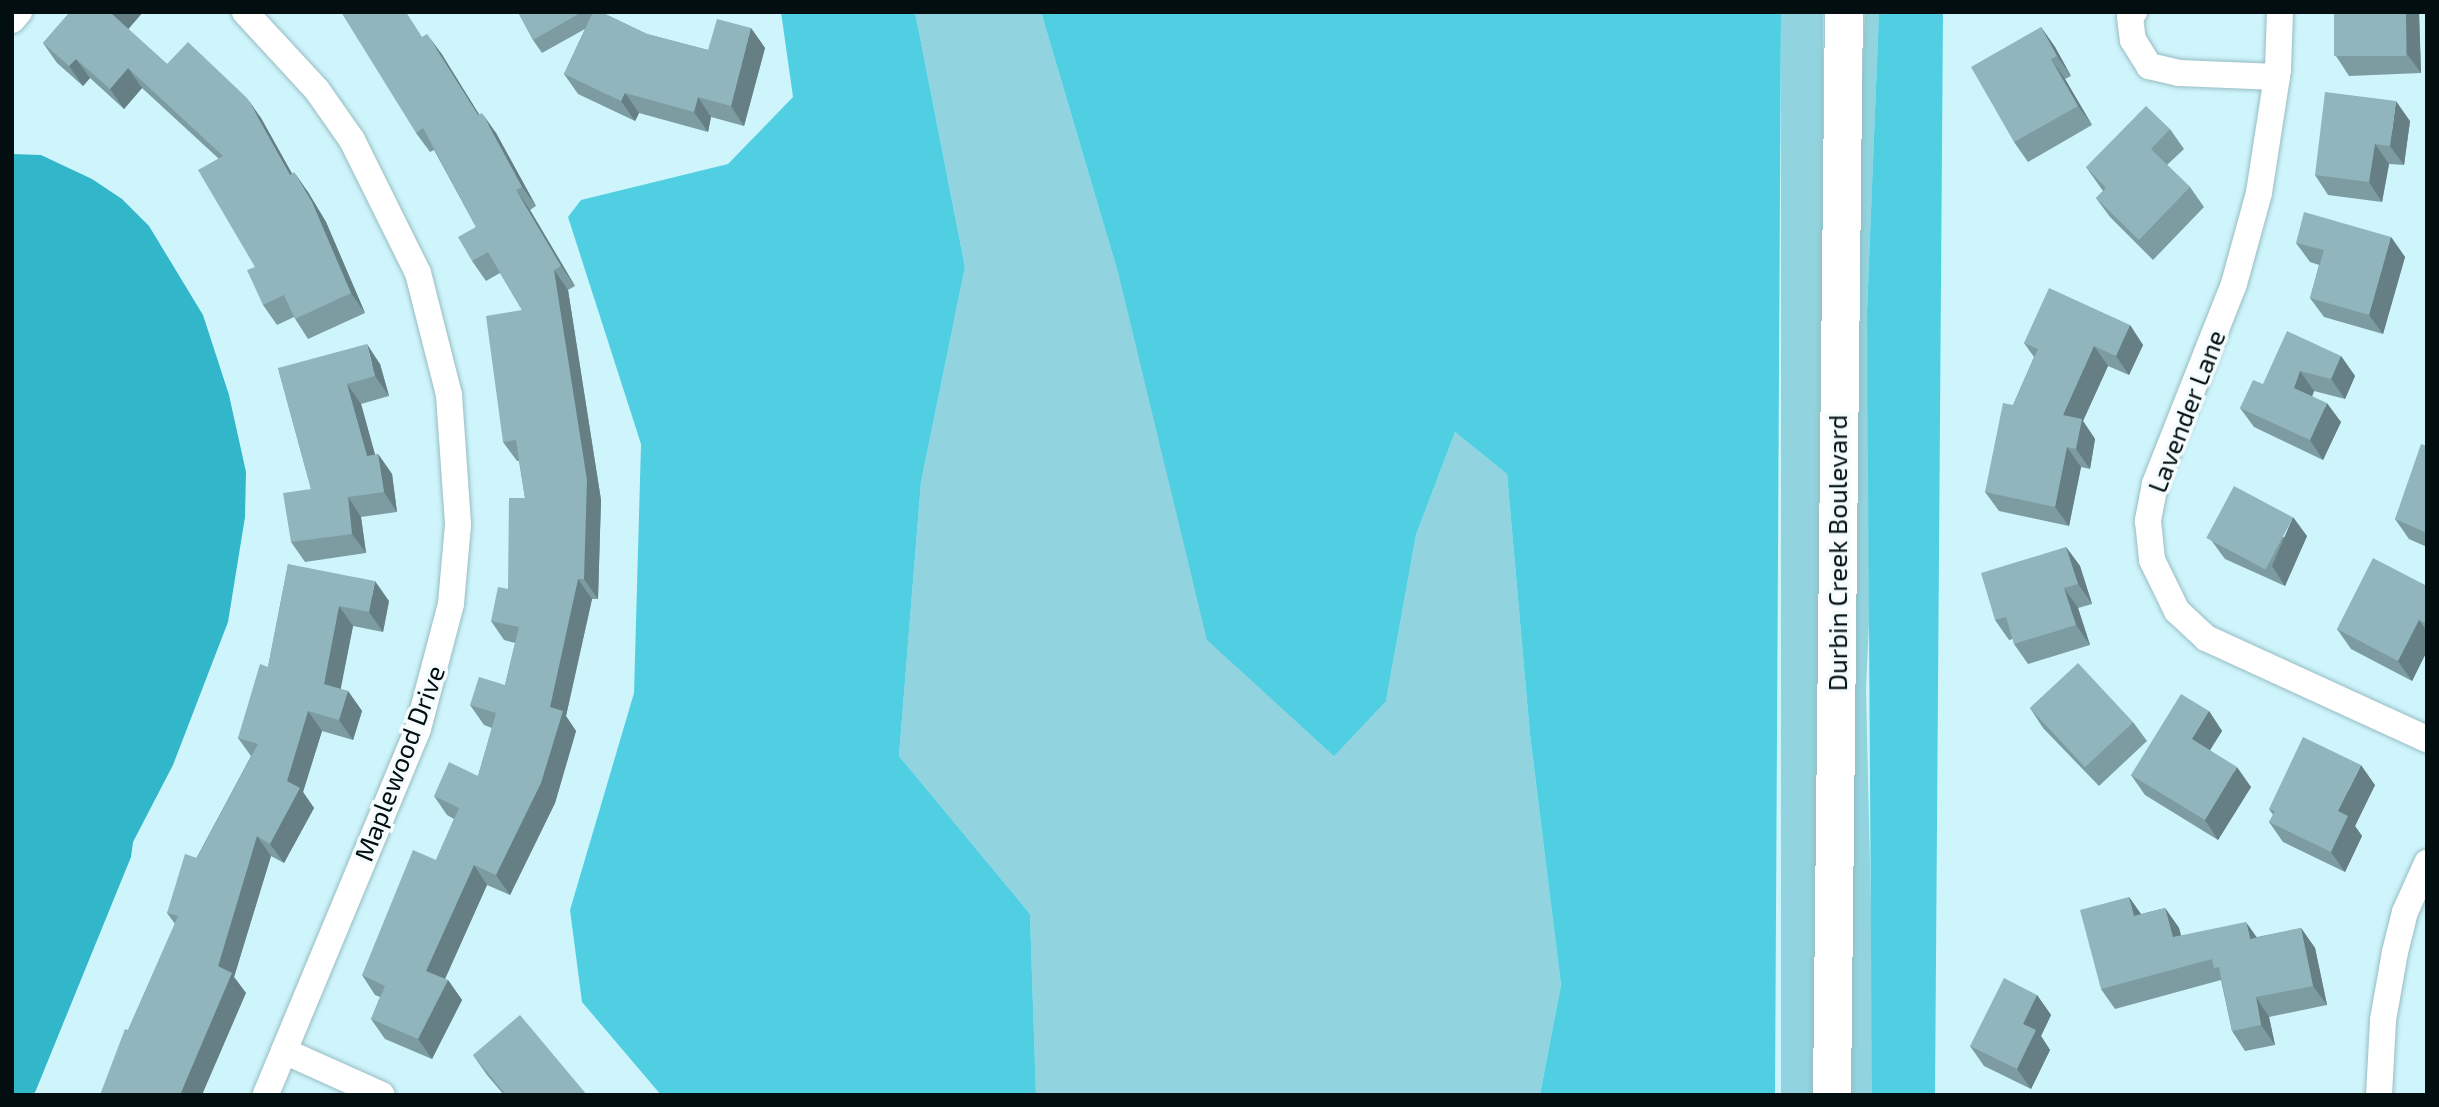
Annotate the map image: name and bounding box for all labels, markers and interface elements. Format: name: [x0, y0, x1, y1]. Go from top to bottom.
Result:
street label: Lavender Lane: [2141, 325, 2231, 497]
street label: Durbin Creek Boulevard: [1821, 415, 1853, 691]
street label: Maplewood Drive: [347, 661, 451, 865]

